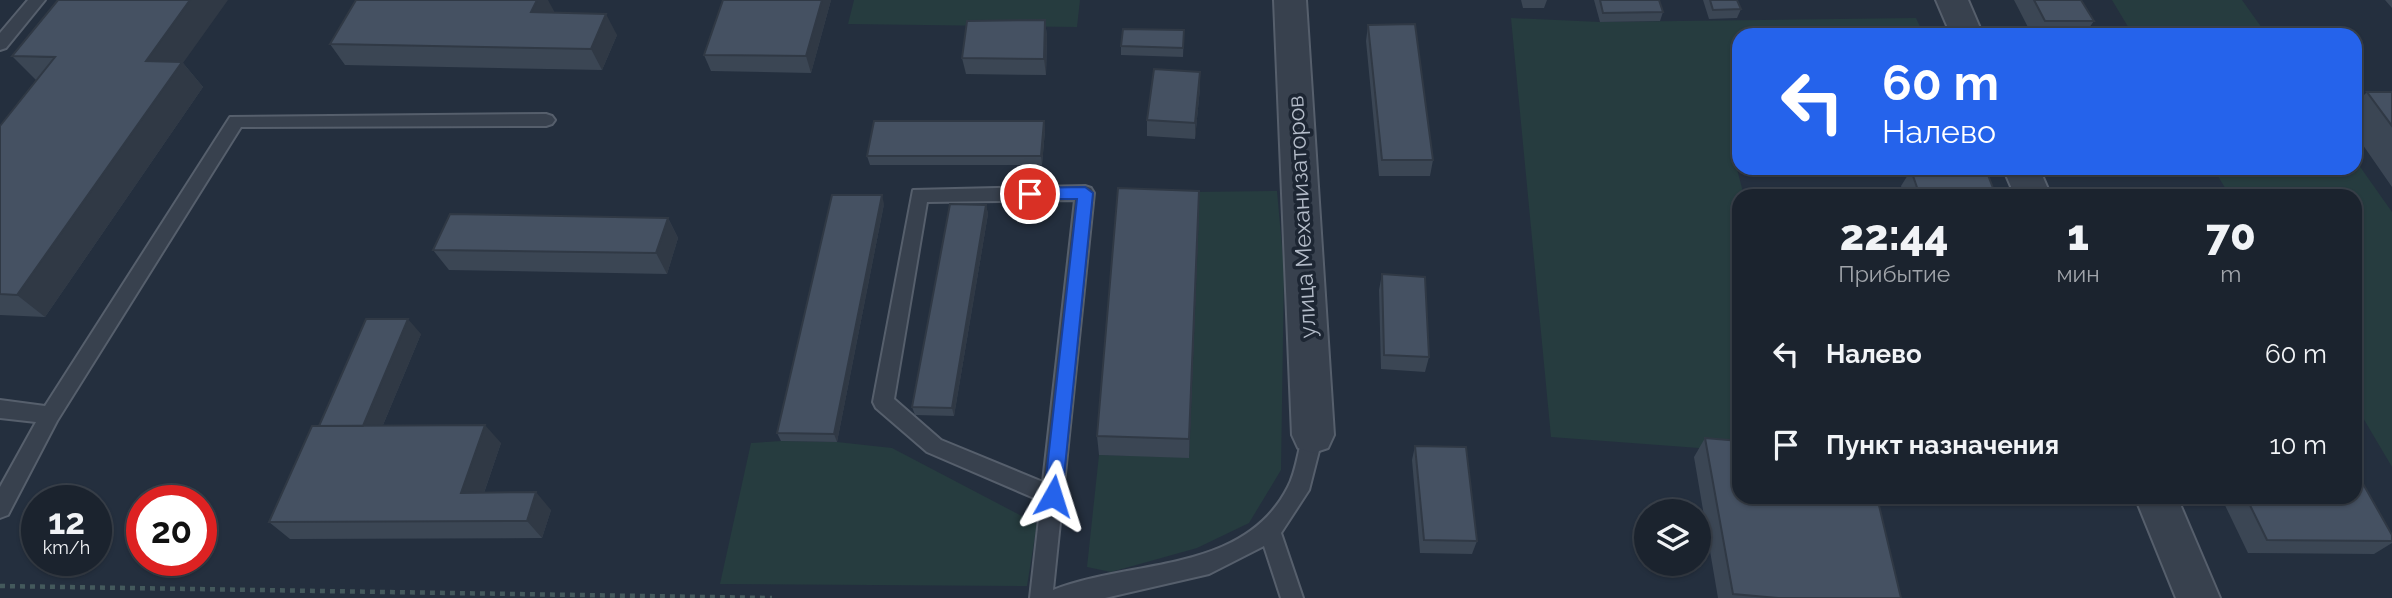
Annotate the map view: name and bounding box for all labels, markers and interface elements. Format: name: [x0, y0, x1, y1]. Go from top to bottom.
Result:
text: 60 m: [1882, 54, 1999, 111]
icon: left: [1767, 56, 1858, 147]
street label: улица Механизаторов: [1281, 95, 1321, 339]
text: Налево: [1882, 113, 1996, 150]
pin: [1000, 164, 1060, 224]
icon: arrive: [1011, 175, 1049, 213]
text: 22:44: [1840, 211, 1949, 260]
text: 1: [2067, 211, 2089, 260]
text: 70: [2206, 211, 2256, 260]
text: Прибытие: [1838, 260, 1950, 287]
text: мин: [2056, 260, 2100, 287]
text: m: [2220, 260, 2241, 287]
icon: left: [1767, 335, 1805, 373]
text: Налево: [1826, 339, 1922, 369]
text: 60 m: [2265, 339, 2327, 369]
icon: arrive: [1767, 426, 1805, 464]
text: Пункт назначения: [1826, 430, 2059, 460]
text: 10 m: [2269, 430, 2327, 460]
position arrow: [1016, 459, 1090, 533]
speed limit sign: 20: [126, 485, 217, 576]
map controls: [1634, 499, 1711, 576]
button: layers: [1634, 499, 1711, 576]
text: 12: [48, 501, 85, 542]
text: km/h: [43, 537, 90, 558]

